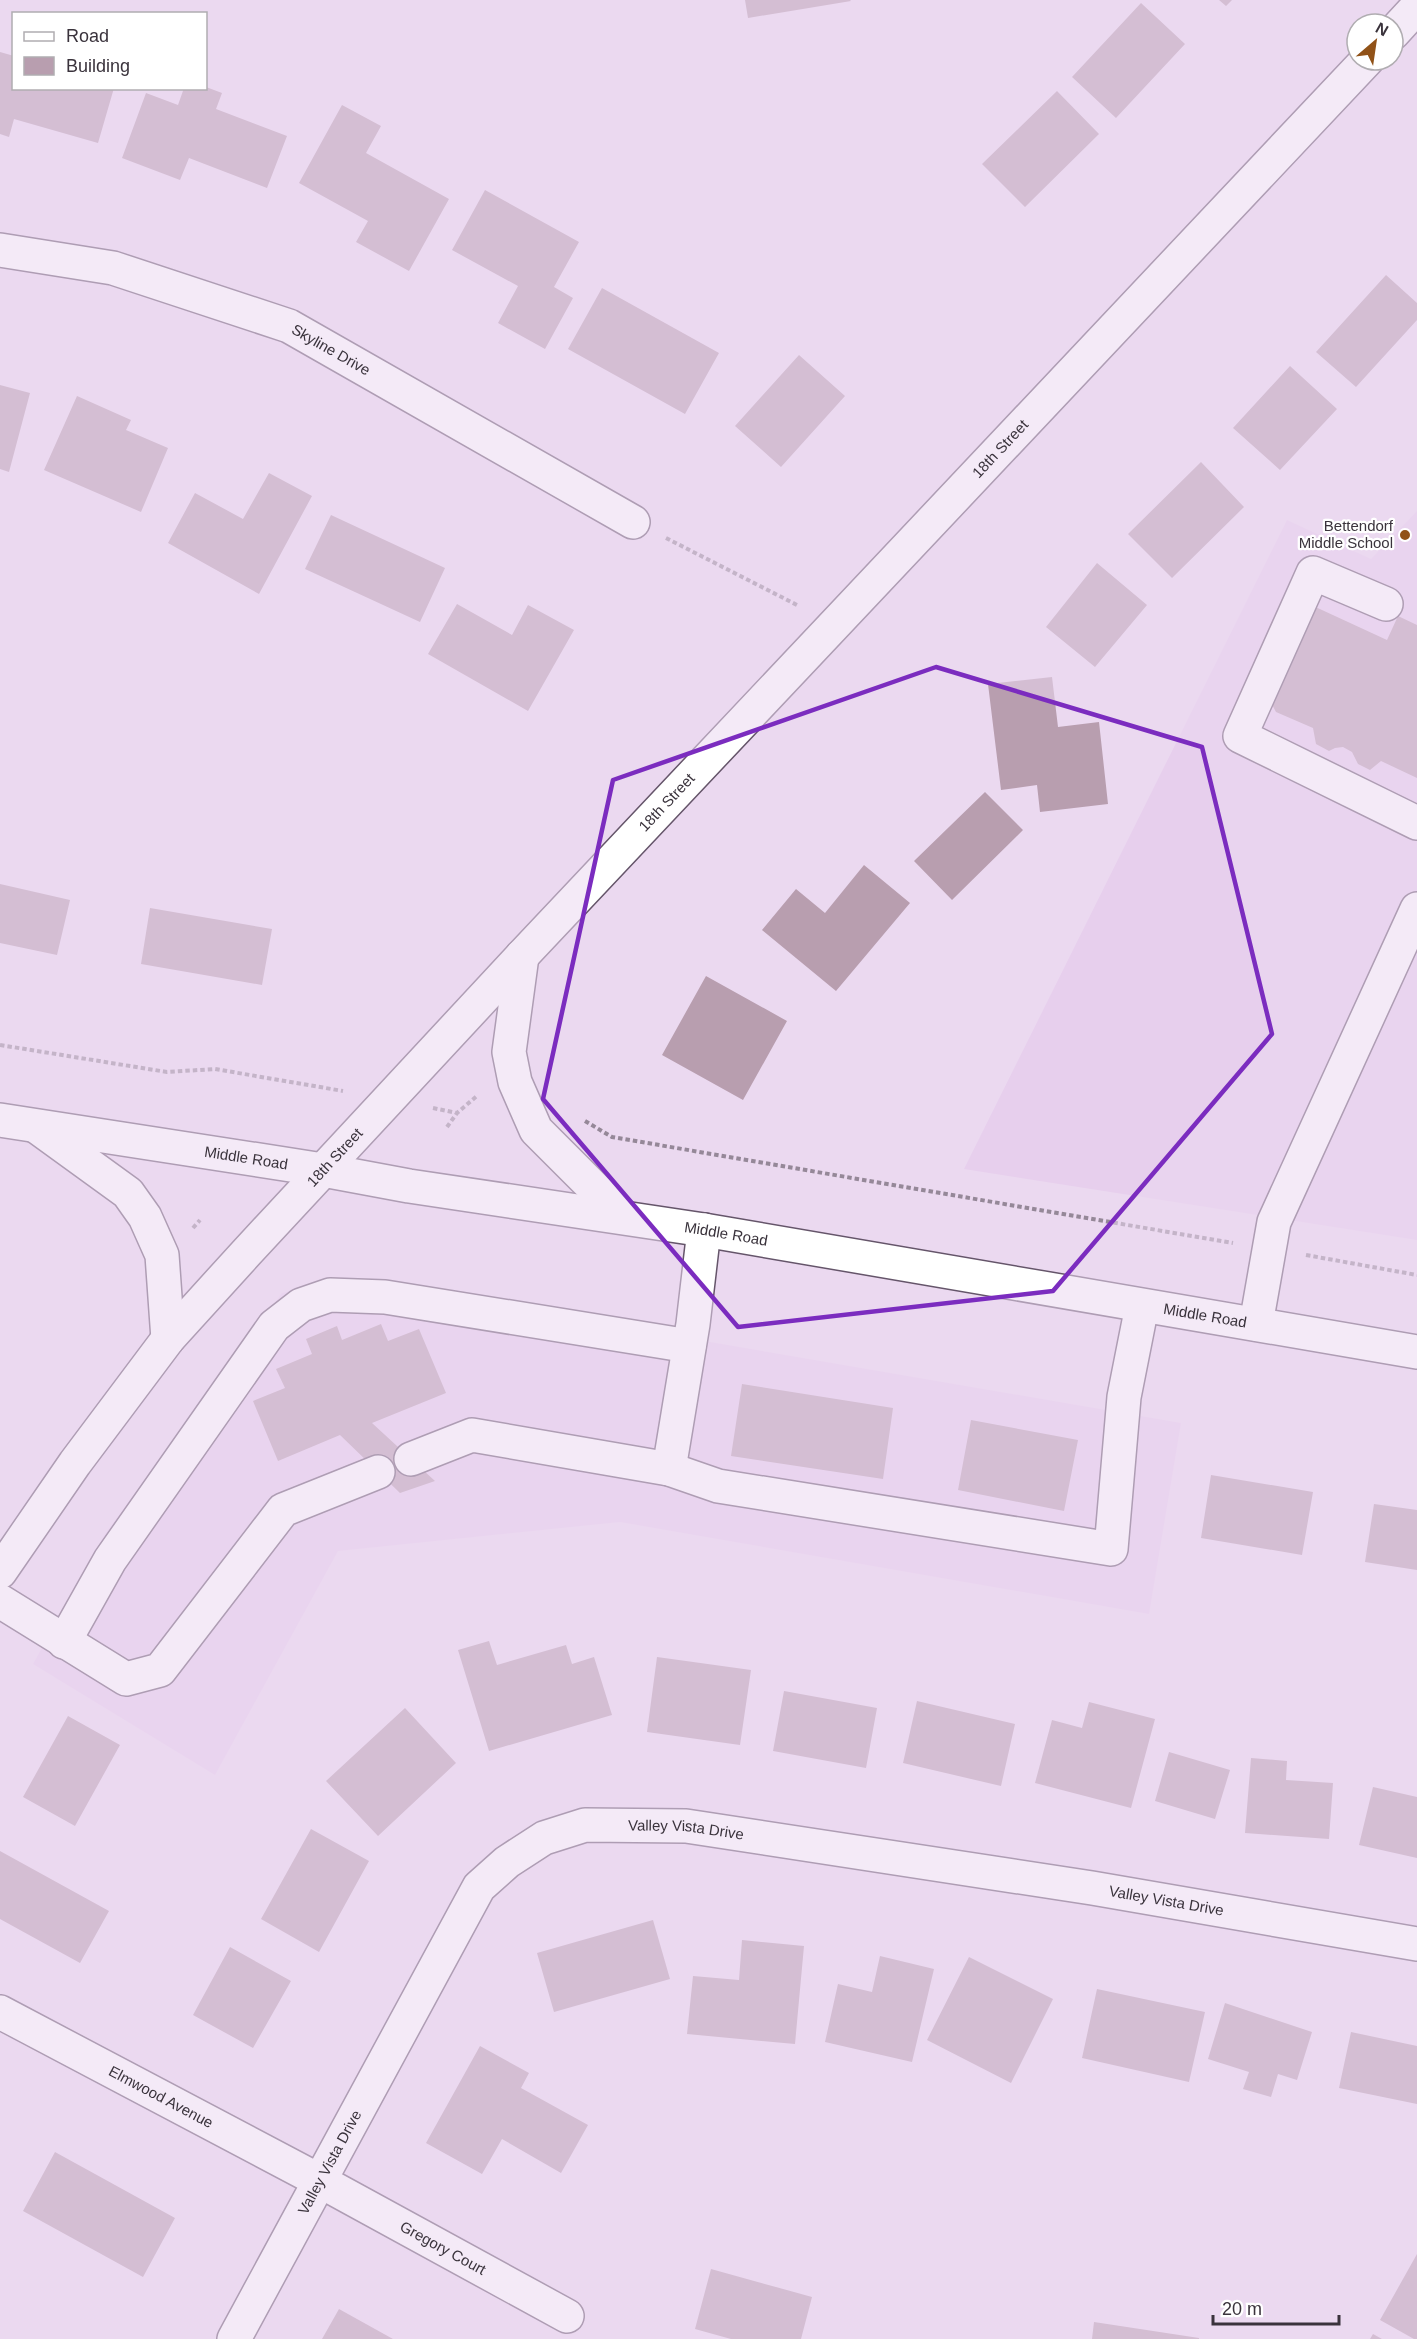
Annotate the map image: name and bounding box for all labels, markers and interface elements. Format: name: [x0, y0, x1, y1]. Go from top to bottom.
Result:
legend: [12, 12, 207, 90]
north arrow: [1345, 12, 1405, 72]
text: N: [1373, 19, 1391, 40]
text: Road: [66, 26, 109, 46]
text: Building: [66, 56, 130, 76]
street label: Skyline Drive: [289, 320, 373, 379]
street label: 18th Street: [969, 415, 1032, 481]
place label: Bettendorf Middle School: [1299, 517, 1394, 551]
marker: Bettendorf Middle School: [1398, 528, 1412, 542]
street label: 18th Street: [635, 769, 698, 835]
street label: 18th Street: [303, 1124, 366, 1190]
street label: Middle Road: [203, 1143, 289, 1172]
street label: Middle Road: [683, 1218, 769, 1249]
street label: Middle Road: [1162, 1300, 1248, 1331]
street label: Valley Vista Drive: [628, 1816, 745, 1843]
street label: Valley Vista Drive: [1108, 1882, 1225, 1919]
street label: Elmwood Avenue: [106, 2062, 216, 2131]
street label: Valley Vista Drive: [294, 2107, 365, 2217]
street label: Gregory Court: [397, 2218, 490, 2278]
scale bar: [1213, 2288, 1339, 2326]
text: 20 m: [1222, 2299, 1262, 2319]

